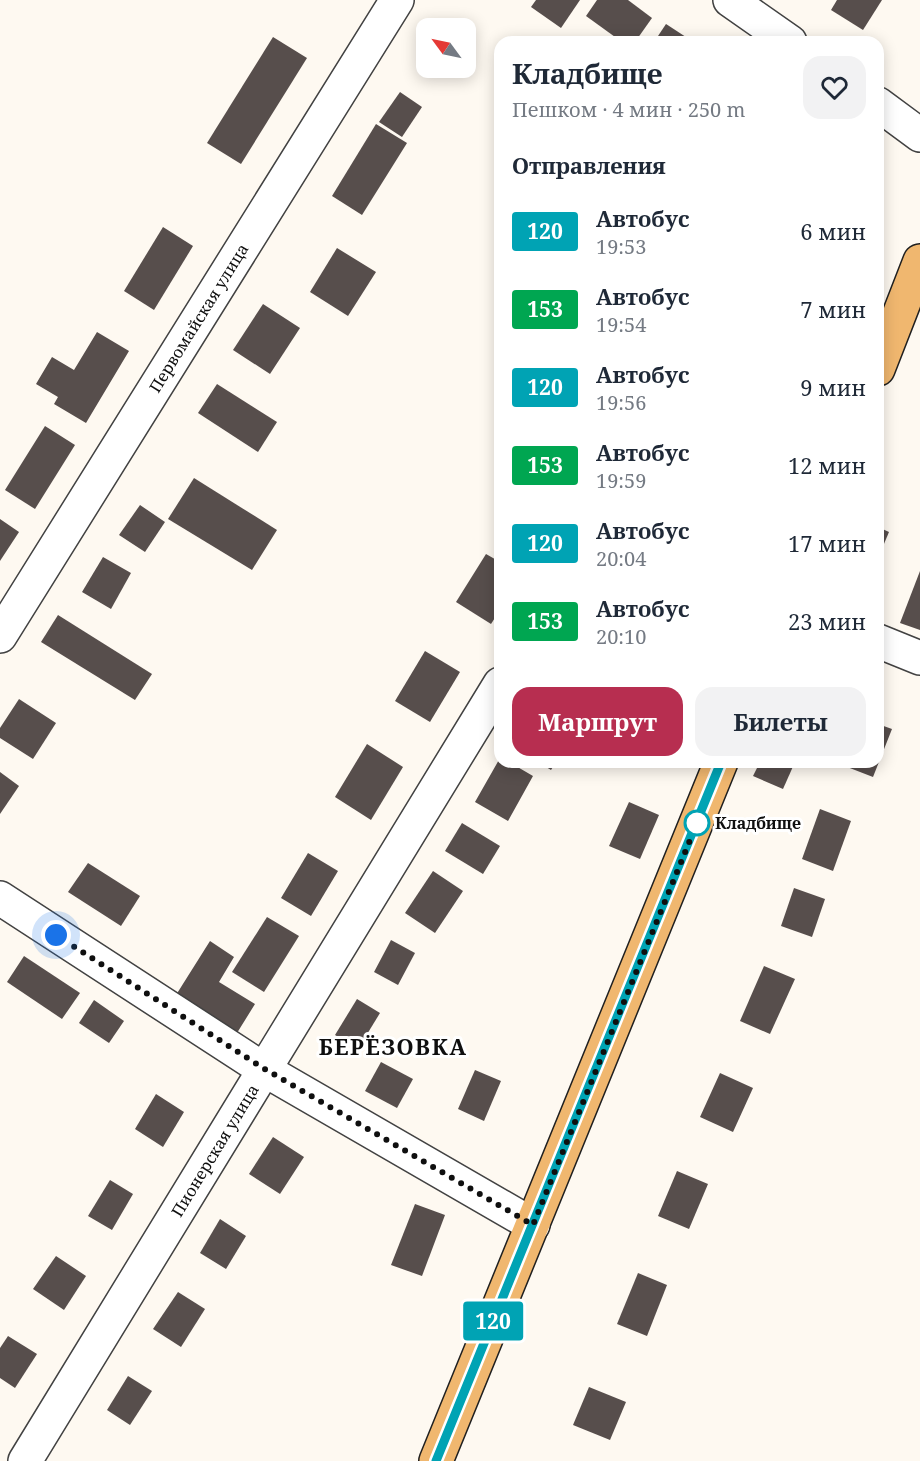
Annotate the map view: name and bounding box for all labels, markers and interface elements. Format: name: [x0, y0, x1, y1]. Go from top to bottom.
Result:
north arrow: [416, 18, 476, 78]
map controls: [416, 18, 476, 78]
text: Кладбище: [512, 54, 662, 92]
button: heart: [803, 56, 866, 119]
text: Пешком · 4 мин · 250 m: [512, 96, 745, 123]
text: Отправления: [512, 150, 666, 180]
text: Автобус: [596, 203, 689, 233]
text: 6 мин: [800, 216, 866, 246]
text: 120: [527, 217, 563, 245]
text: 19:53: [596, 233, 646, 260]
street label: Первомайская улица: [144, 239, 253, 397]
text: Автобус: [596, 281, 689, 311]
text: 7 мин: [800, 294, 866, 324]
text: 153: [527, 295, 563, 323]
text: 19:54: [596, 311, 646, 338]
text: Автобус: [596, 359, 689, 389]
text: 9 мин: [800, 372, 866, 402]
text: 120: [527, 373, 563, 401]
text: 19:56: [596, 389, 646, 416]
text: Автобус: [596, 437, 689, 467]
text: 12 мин: [788, 450, 866, 480]
text: 153: [527, 451, 563, 479]
text: 19:59: [596, 467, 646, 494]
text: Автобус: [596, 515, 689, 545]
text: 17 мин: [788, 528, 866, 558]
text: 120: [527, 529, 563, 557]
text: 20:04: [596, 545, 646, 572]
text: Автобус: [596, 593, 689, 623]
text: 23 мин: [788, 606, 866, 636]
text: 153: [527, 607, 563, 635]
text: 20:10: [596, 623, 646, 650]
button: Маршрут: [512, 687, 683, 756]
button: Билеты: [695, 687, 866, 756]
marker: Кладбище: [684, 810, 710, 836]
place label: Кладбище: [715, 812, 801, 834]
your location: [41, 920, 71, 950]
district label: БЕРЁЗОВКА: [319, 1031, 467, 1061]
street label: Пионерская улица: [166, 1080, 264, 1221]
line badge: 120: [458, 1302, 528, 1340]
text: 120: [475, 1307, 511, 1335]

